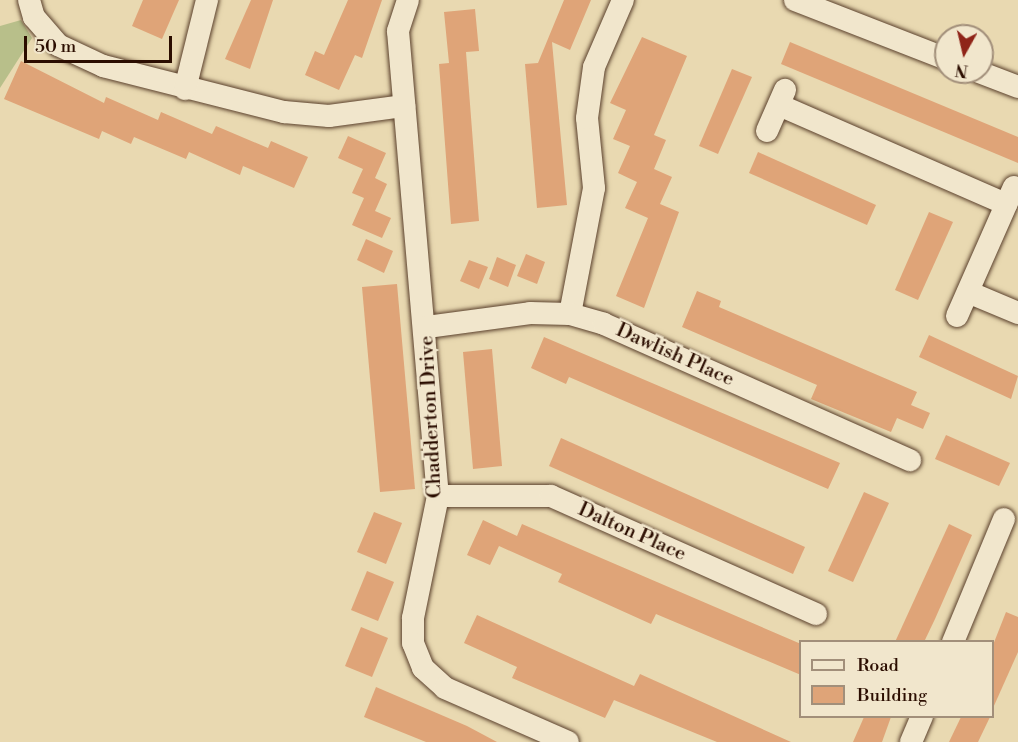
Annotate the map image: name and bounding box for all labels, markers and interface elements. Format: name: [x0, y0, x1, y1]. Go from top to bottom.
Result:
scale bar: [27, 24, 176, 62]
north arrow: [934, 24, 994, 84]
text: 50 m: [35, 35, 76, 58]
text: N: [954, 59, 969, 81]
street label: Dawlish Place: [612, 318, 738, 392]
street label: Chadderton Drive: [415, 335, 447, 499]
street label: Dalton Place: [574, 498, 690, 566]
legend: [799, 640, 994, 718]
text: Road: [857, 654, 899, 677]
text: Building: [857, 684, 927, 707]

